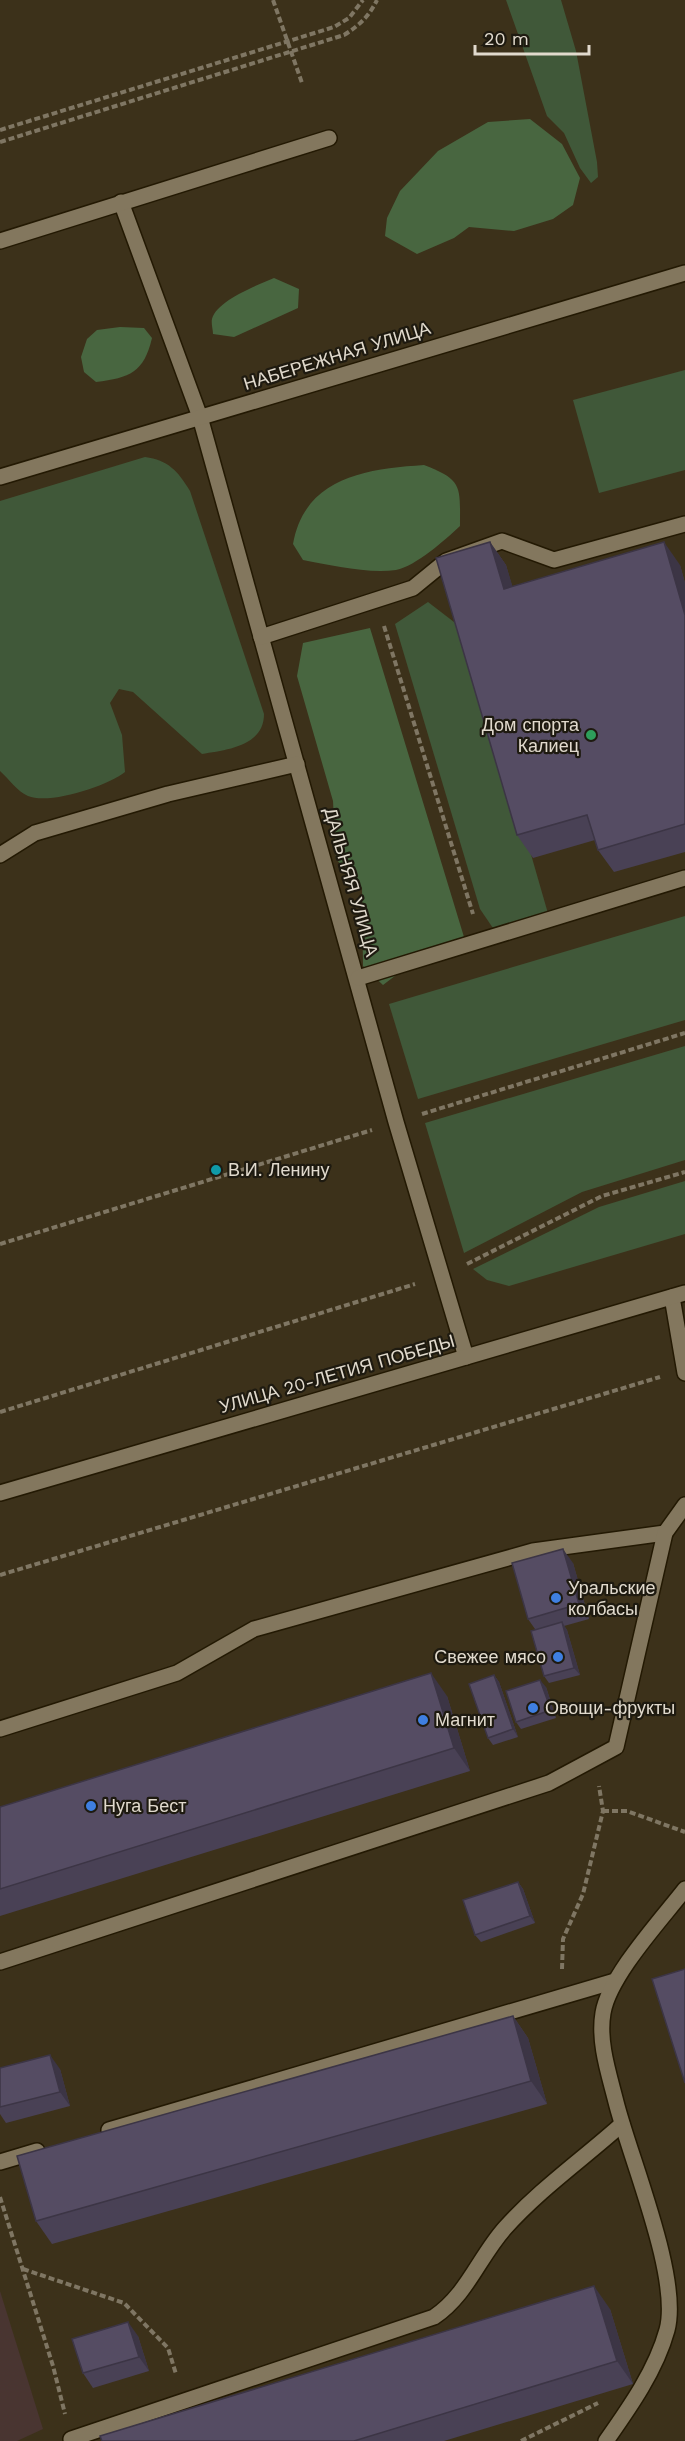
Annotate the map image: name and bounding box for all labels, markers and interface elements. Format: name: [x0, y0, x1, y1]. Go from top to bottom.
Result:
scale bar: [475, 18, 589, 56]
text: 20 m: [484, 28, 529, 49]
street label: НАБЕРЕЖНАЯ УЛИЦА: [241, 317, 433, 394]
place label: Дом спорта Калиец: [482, 714, 580, 756]
marker: Дом спорта Калиец: [584, 728, 598, 742]
street label: ДАЛЬНЯЯ УЛИЦА: [320, 805, 383, 959]
place label: В.И. Ленину: [228, 1159, 329, 1180]
marker: В.И. Ленину: [209, 1163, 223, 1177]
street label: УЛИЦА 20-ЛЕТИЯ ПОБЕДЫ: [217, 1330, 457, 1417]
place label: Уральские колбасы: [568, 1577, 655, 1619]
marker: Уральские колбасы: [549, 1591, 563, 1605]
place label: Свежее мясо: [434, 1646, 546, 1667]
marker: Свежее мясо: [551, 1650, 565, 1664]
place label: Овощи-фрукты: [545, 1697, 675, 1718]
marker: Овощи-фрукты: [526, 1701, 540, 1715]
place label: Магнит: [435, 1709, 495, 1730]
marker: Магнит: [416, 1713, 430, 1727]
place label: Нуга Бест: [103, 1795, 186, 1816]
marker: Нуга Бест: [84, 1799, 98, 1813]

